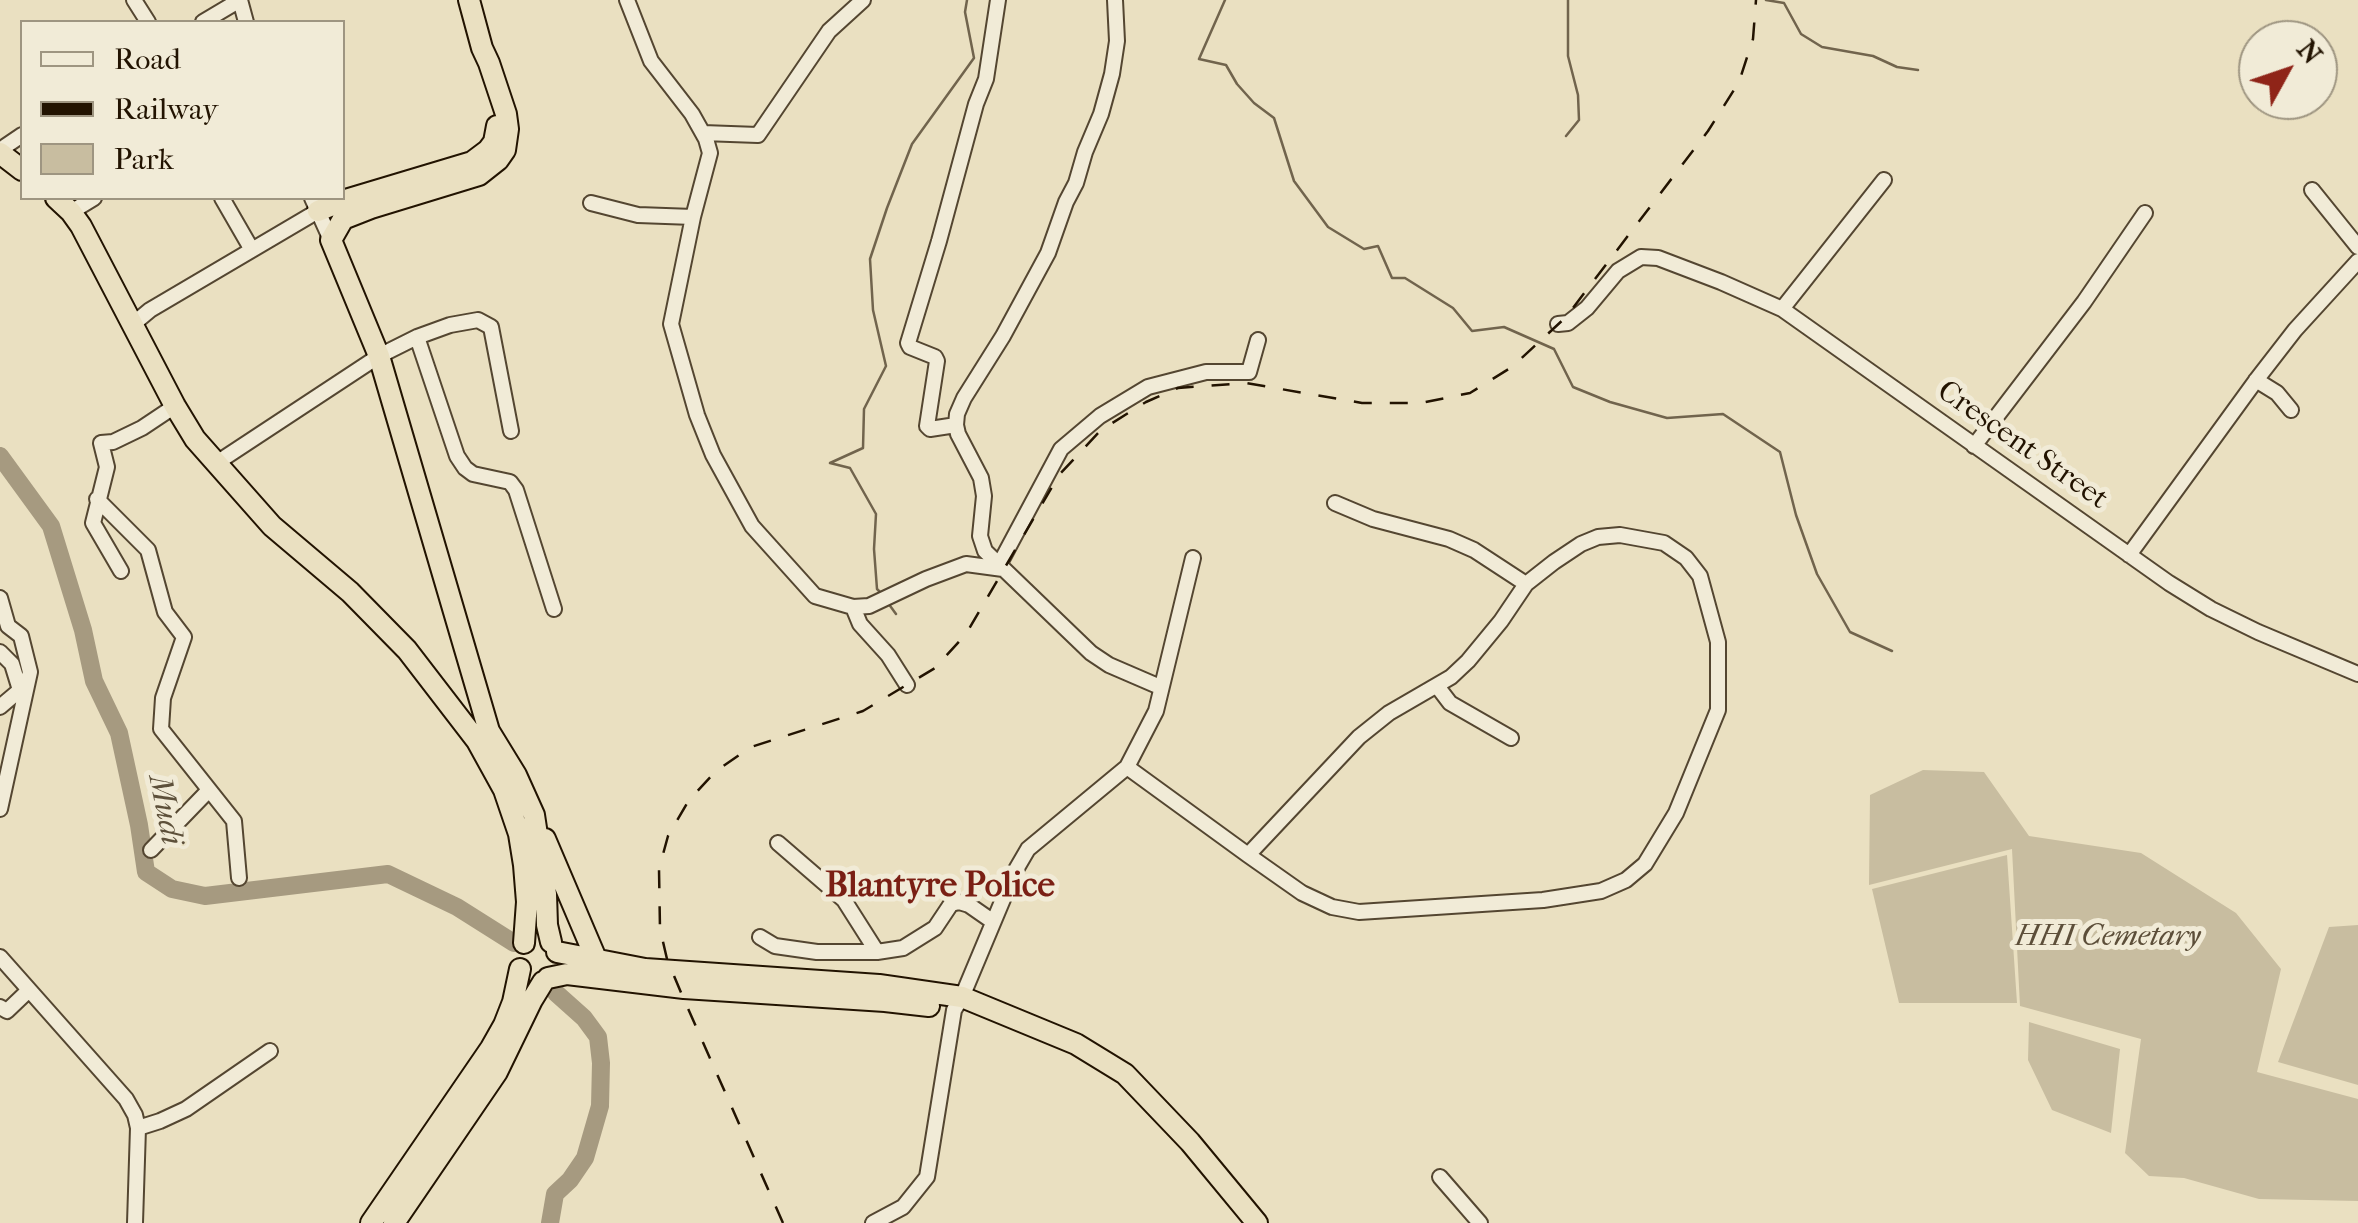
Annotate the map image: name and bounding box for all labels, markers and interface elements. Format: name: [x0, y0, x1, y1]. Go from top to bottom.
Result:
legend: [20, 20, 345, 200]
north arrow: [2238, 20, 2338, 120]
text: N: [2290, 33, 2329, 70]
text: Road: [114, 42, 181, 77]
text: Railway: [114, 92, 218, 127]
text: Park: [114, 142, 174, 177]
street label: Crescent Street: [1930, 374, 2114, 518]
water label: Mudi: [138, 772, 190, 848]
district label: Blantyre Police: [825, 866, 1055, 908]
park label: HHI Cemetary: [2015, 920, 2201, 956]

